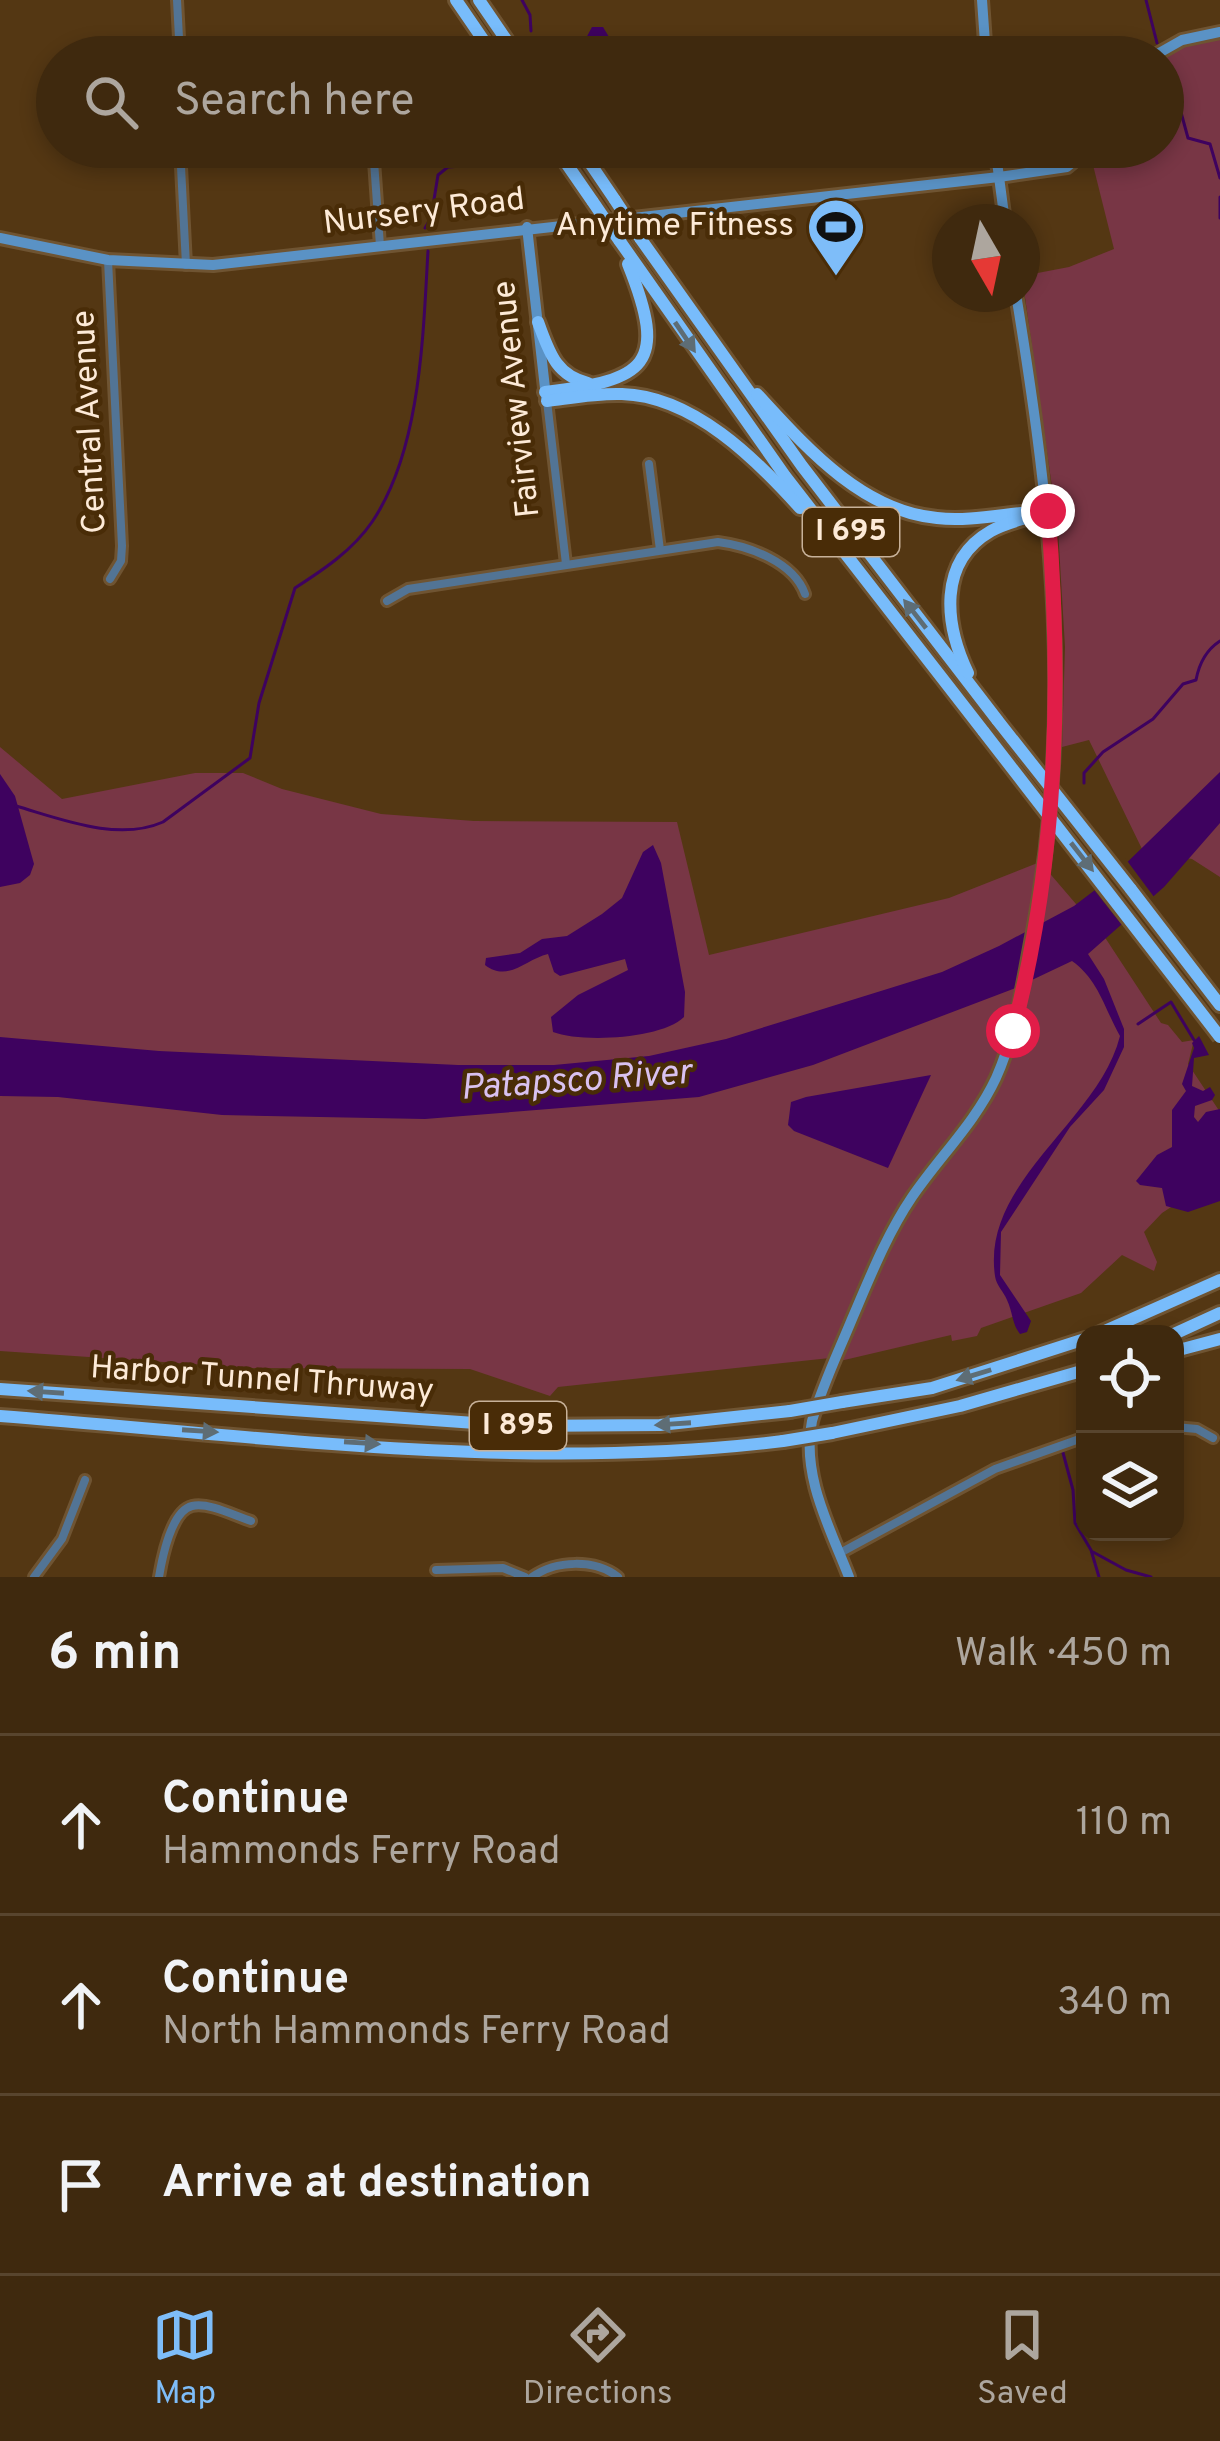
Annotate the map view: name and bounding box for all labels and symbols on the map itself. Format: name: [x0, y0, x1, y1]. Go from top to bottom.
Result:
street label: Nursery Road: [321, 180, 527, 246]
sports icon: Anytime Fitness: [805, 196, 867, 278]
north arrow: [932, 204, 1040, 312]
place label: Anytime Fitness: [556, 206, 794, 248]
street label: Fairview Avenue: [485, 279, 551, 519]
street label: Central Avenue: [64, 309, 118, 535]
one-way arrow: [673, 320, 696, 353]
route end: [1021, 484, 1075, 538]
road number: I 695: [803, 508, 899, 556]
one-way arrow: [903, 598, 928, 629]
one-way arrow: [1069, 842, 1094, 873]
route start: [986, 1004, 1040, 1058]
water label: Patapsco River: [459, 1051, 696, 1113]
street label: Harbor Tunnel Thruway: [89, 1348, 435, 1414]
one-way arrow: [955, 1367, 992, 1386]
one-way arrow: [27, 1382, 64, 1401]
road number: I 895: [470, 1402, 566, 1450]
one-way arrow: [654, 1414, 691, 1433]
one-way arrow: [182, 1422, 219, 1441]
one-way arrow: [344, 1434, 381, 1453]

